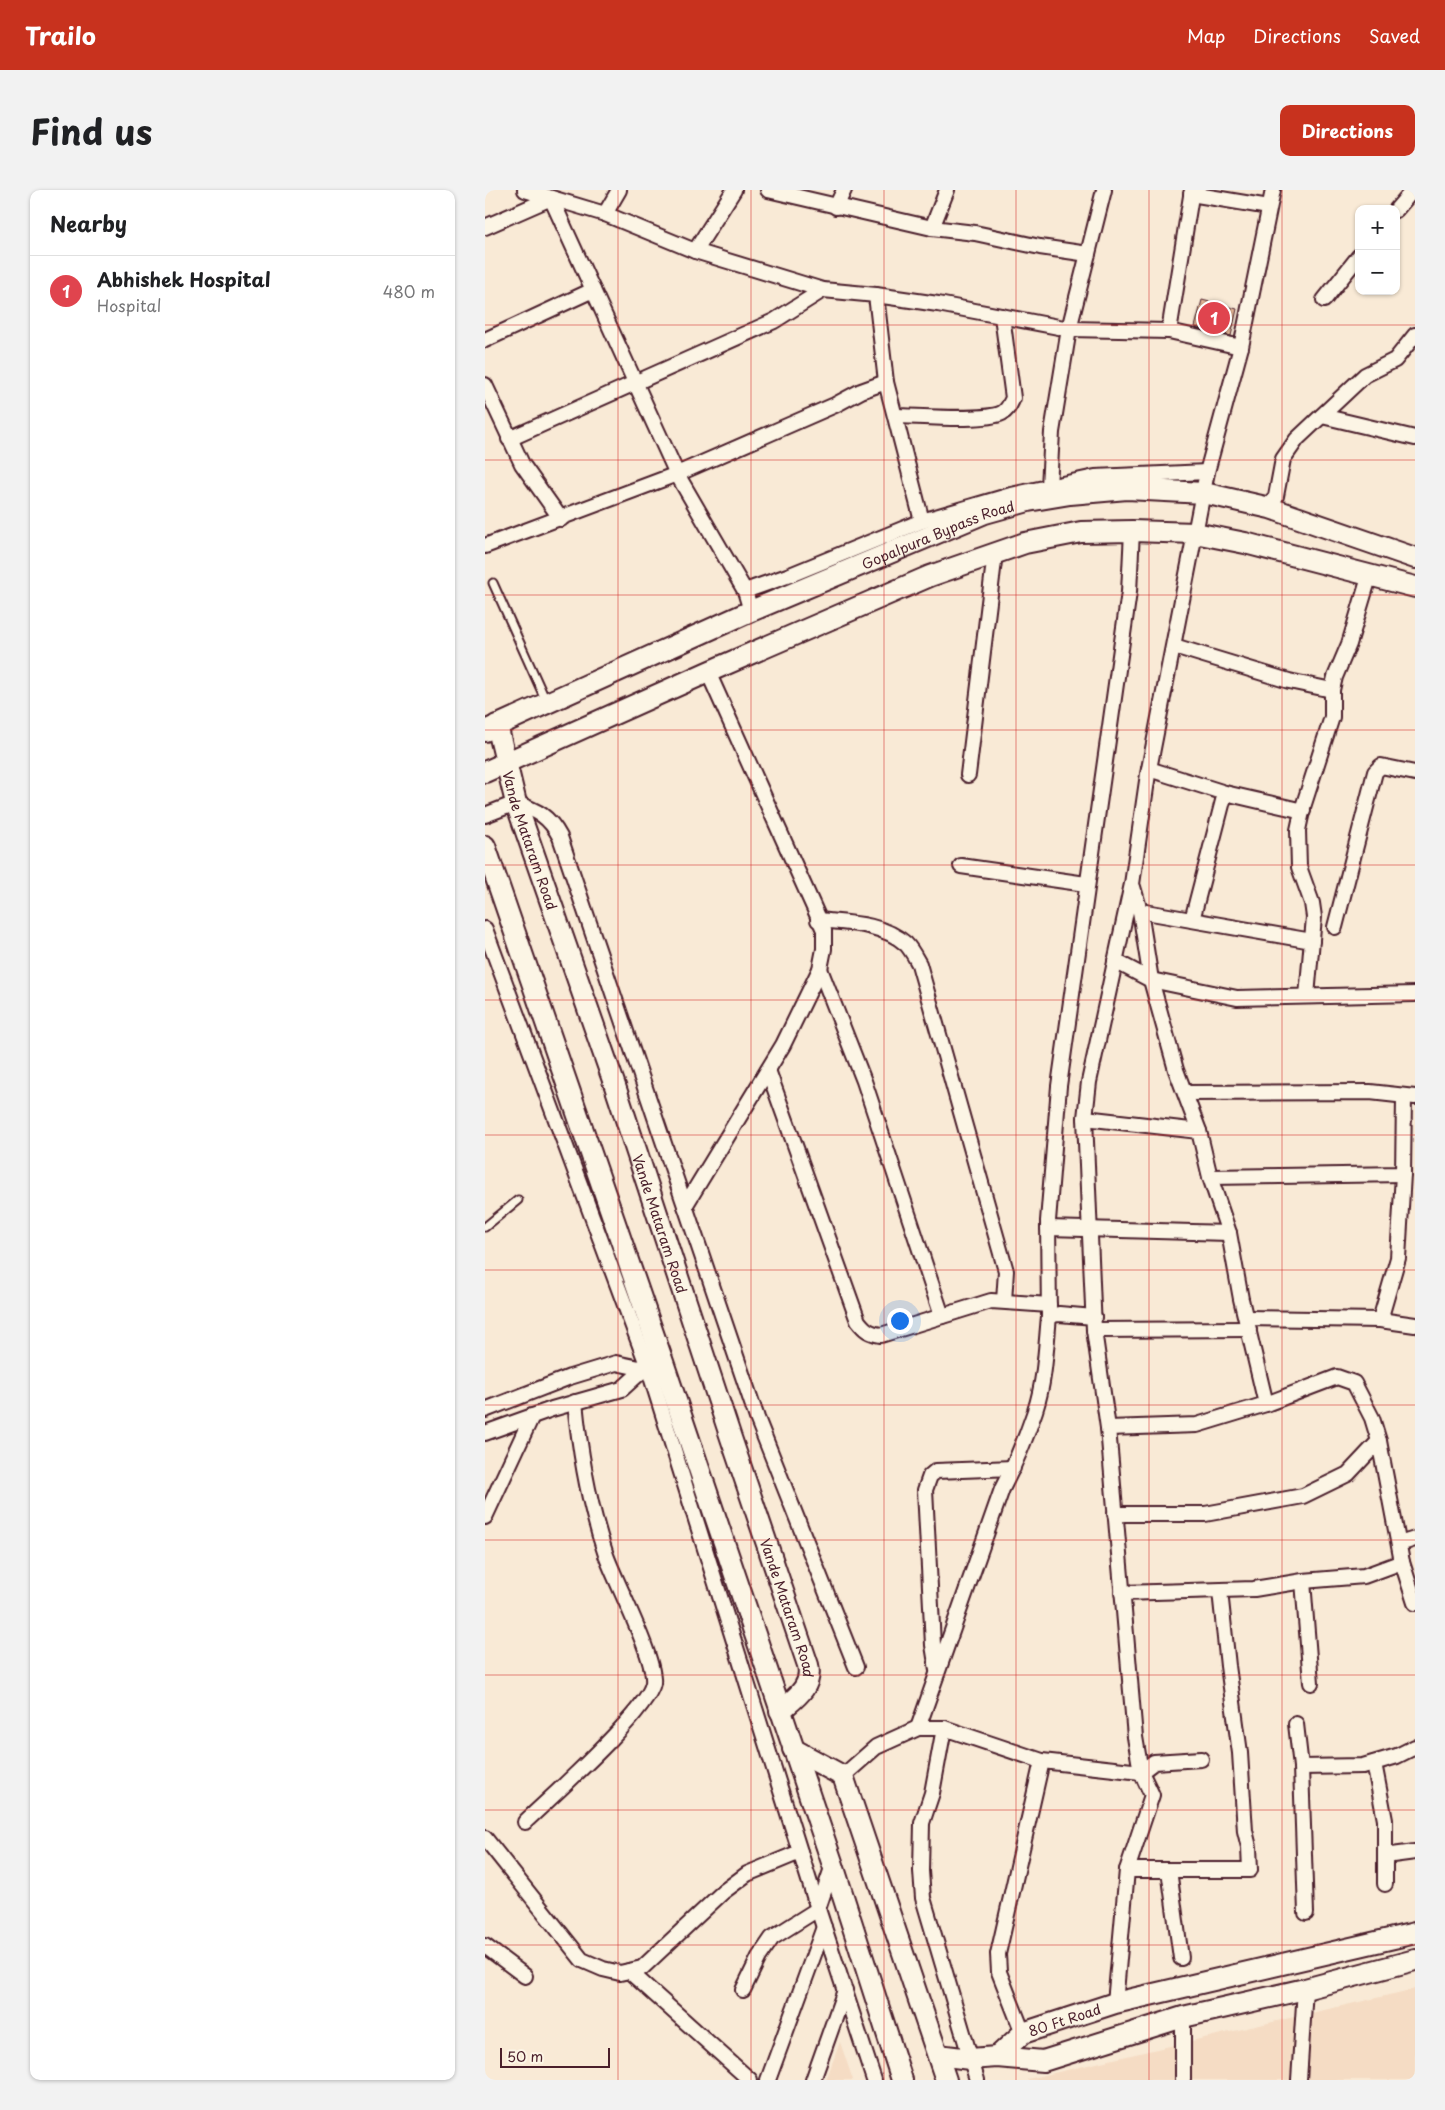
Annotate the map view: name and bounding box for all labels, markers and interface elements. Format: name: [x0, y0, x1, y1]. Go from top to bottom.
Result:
text: Trailo: [25, 17, 96, 53]
text: Map: [1187, 22, 1225, 49]
text: Directions: [1253, 22, 1341, 49]
text: Saved: [1369, 22, 1420, 49]
text: Find us: [30, 104, 152, 157]
button: Directions: [1280, 105, 1415, 156]
map controls: [1355, 205, 1400, 295]
button: +: [1355, 205, 1400, 250]
text: Nearby: [50, 207, 127, 239]
button: −: [1355, 250, 1400, 295]
text: Abhishek Hospital: [97, 265, 271, 293]
text: 1: [62, 279, 70, 303]
text: 480 m: [383, 279, 435, 303]
text: Hospital: [97, 293, 161, 317]
pin: 1: [1198, 299, 1230, 337]
street label: Gopalpura Bypass Road: [858, 495, 1017, 574]
street label: Vande Mataram Road: [498, 768, 563, 913]
street label: Vande Mataram Road: [628, 1151, 693, 1296]
your location: [887, 1308, 913, 1334]
street label: Vande Mataram Road: [755, 1536, 819, 1678]
street label: 80 Ft Road: [1025, 1998, 1103, 2041]
scale bar: [500, 2045, 610, 2068]
text: 50 m: [507, 2046, 543, 2067]

